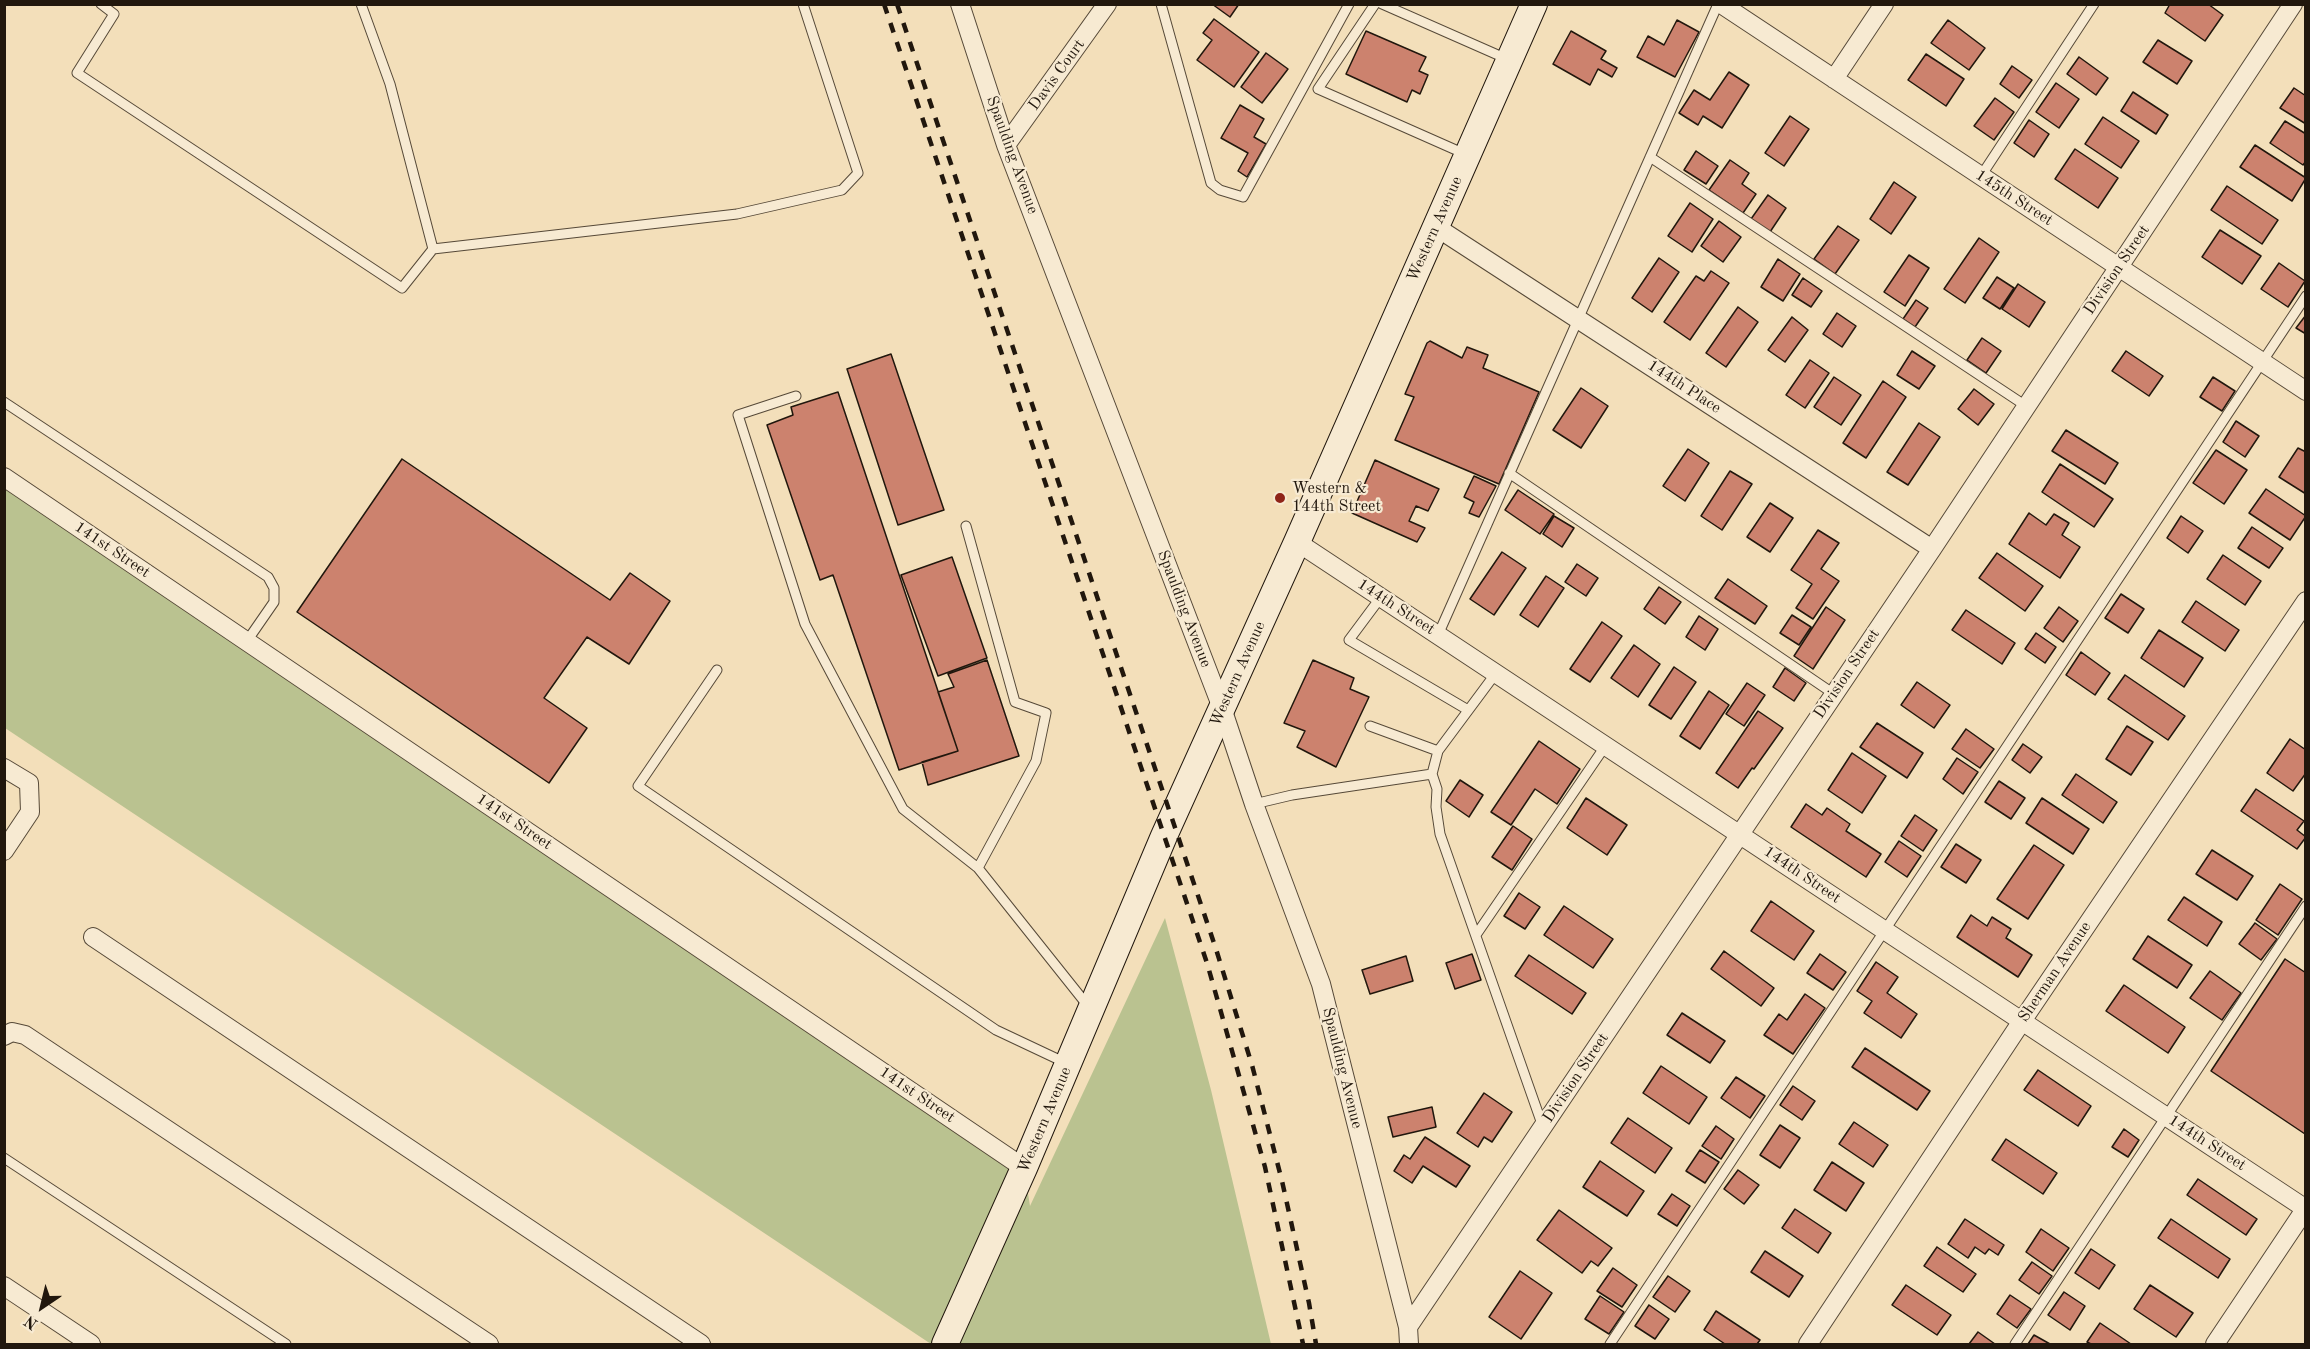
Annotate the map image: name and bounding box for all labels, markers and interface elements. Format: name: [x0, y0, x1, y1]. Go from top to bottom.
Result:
street label: Davis Court: [1025, 36, 1089, 114]
street label: Spaulding Avenue: [982, 93, 1042, 217]
street label: 145th Street: [1971, 166, 2057, 230]
street label: Western Avenue: [1403, 173, 1467, 285]
street label: Division Street: [2080, 221, 2154, 319]
street label: 144th Place: [1644, 356, 1724, 418]
place label: Western & 144th Street: [1292, 479, 1381, 517]
marker: Western & 144th Street: [1273, 491, 1287, 505]
street label: 141st Street: [70, 518, 154, 582]
street label: Spaulding Avenue: [1153, 548, 1215, 670]
street label: 144th Street: [1353, 575, 1439, 639]
street label: Western Avenue: [1206, 618, 1270, 730]
street label: Division Street: [1810, 625, 1884, 723]
street label: 141st Street: [472, 790, 556, 854]
street label: 144th Street: [1760, 842, 1844, 908]
street label: Sherman Avenue: [2014, 918, 2096, 1026]
street label: Spaulding Avenue: [1318, 1005, 1366, 1131]
street label: Division Street: [1539, 1029, 1613, 1127]
street label: 141st Street: [875, 1063, 959, 1127]
street label: Western Avenue: [1014, 1064, 1076, 1176]
street label: 144th Street: [2164, 1111, 2250, 1175]
north arrow: [12, 1277, 72, 1337]
text: N: [22, 1312, 41, 1332]

